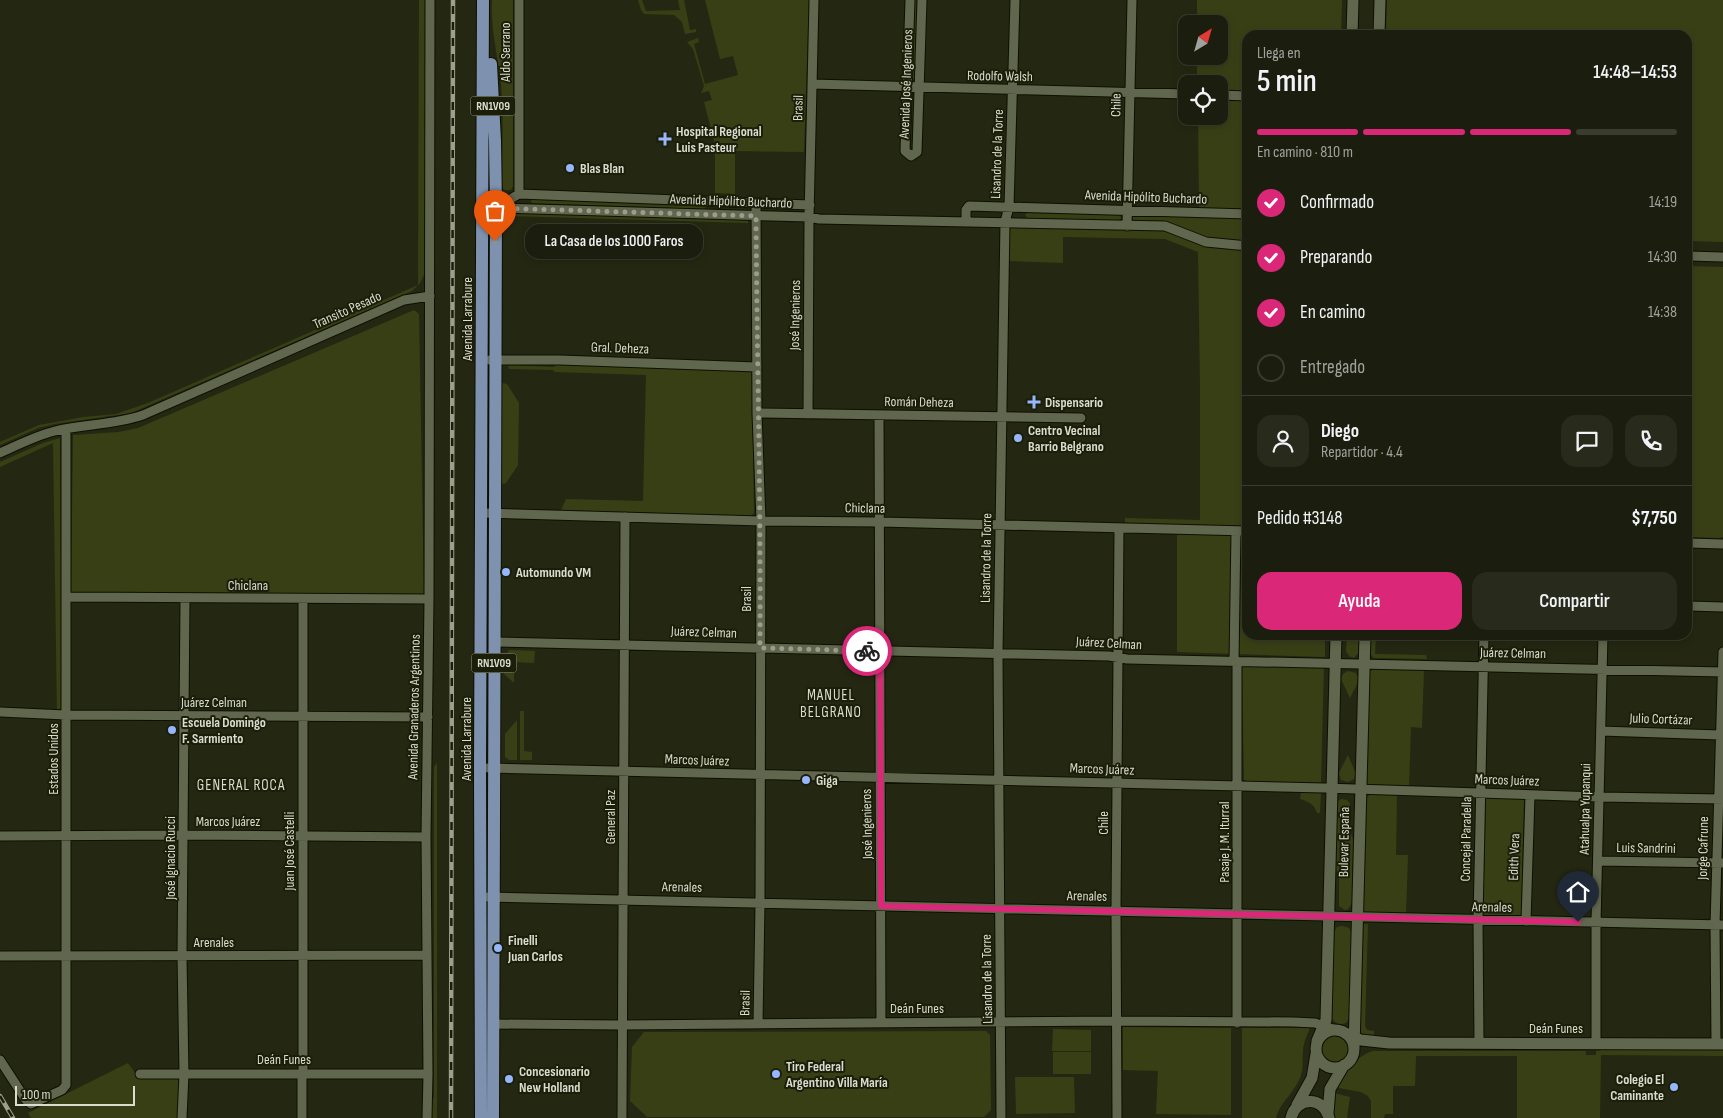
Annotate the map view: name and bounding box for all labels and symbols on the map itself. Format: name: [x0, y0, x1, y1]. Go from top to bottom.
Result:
north arrow: [1178, 15, 1228, 65]
street label: Aldo Serrano: [497, 22, 514, 83]
street label: Avenida José Ingenieros: [896, 29, 916, 140]
street label: Rodolfo Walsh: [967, 67, 1033, 85]
street label: Chile: [1107, 93, 1125, 117]
street label: Brasil: [789, 95, 807, 121]
road number: RN1V09: [470, 96, 516, 115]
street label: Lisandro de la Torre: [987, 109, 1007, 199]
place label: Hospital Regional Luis Pasteur: [676, 123, 762, 156]
marker: Hospital Regional Luis Pasteur: [658, 132, 672, 146]
place label: Blas Blan: [580, 160, 624, 177]
marker: Blas Blan: [564, 162, 576, 174]
street label: Avenida Hipólito Buchardo: [1084, 186, 1208, 208]
pin: [474, 190, 516, 241]
street label: Avenida Hipólito Buchardo: [669, 190, 793, 212]
callout: La Casa de los 1000 Faros: [525, 224, 702, 258]
street label: Avenida Larrabure: [459, 277, 476, 362]
street label: José Ingenieros: [786, 280, 804, 351]
street label: Transito Pesado: [310, 287, 384, 333]
street label: Gral. Deheza: [591, 338, 649, 358]
street label: Román Deheza: [884, 393, 954, 411]
place label: Dispensario: [1045, 394, 1103, 411]
marker: Dispensario: [1027, 395, 1041, 409]
place label: Centro Vecinal Barrio Belgrano: [1028, 422, 1104, 455]
marker: Centro Vecinal Barrio Belgrano: [1012, 432, 1024, 444]
street label: Chiclana: [845, 499, 885, 517]
street label: Lisandro de la Torre: [977, 513, 995, 603]
place label: Automundo VM: [515, 564, 591, 581]
marker: Automundo VM: [500, 566, 512, 578]
street label: Chiclana: [228, 577, 268, 594]
street label: Brasil: [738, 586, 755, 612]
street label: Juárez Celman: [670, 622, 737, 642]
courier: [842, 626, 892, 676]
street label: Juárez Celman: [1075, 633, 1142, 653]
street label: Avenida Granaderos Argentinos: [404, 634, 424, 781]
street label: Juárez Celman: [1479, 644, 1546, 662]
road number: RN1V09: [472, 654, 516, 672]
district label: MANUEL BELGRANO: [800, 686, 862, 722]
street label: Juárez Celman: [180, 694, 247, 711]
street label: Avenida Larrabure: [458, 697, 475, 782]
street label: Julio Cortázar: [1628, 709, 1693, 729]
place label: Escuela Domingo F. Sarmiento: [182, 714, 266, 747]
street label: Estados Unidos: [45, 723, 62, 795]
marker: Escuela Domingo F. Sarmiento: [166, 724, 178, 736]
street label: Marcos Juárez: [664, 750, 730, 770]
street label: Marcos Juárez: [1069, 759, 1135, 779]
street label: Atahualpa Yupanqui: [1576, 763, 1594, 856]
street label: Marcos Juárez: [1474, 770, 1540, 790]
place label: Giga: [816, 772, 838, 789]
marker: Giga: [800, 774, 812, 786]
district label: GENERAL ROCA: [197, 776, 285, 795]
street label: José Ingenieros: [858, 789, 876, 860]
street label: General Paz: [602, 790, 619, 844]
street label: Concejal Paradella: [1457, 796, 1475, 882]
street label: Pasaje J. M. Iturral: [1216, 801, 1233, 883]
street label: Bulevar España: [1335, 807, 1353, 877]
street label: Chile: [1095, 811, 1112, 835]
street label: Juan José Castelli: [281, 812, 298, 891]
street label: Marcos Juárez: [196, 813, 260, 830]
street label: José Ignacio Rucci: [162, 816, 179, 901]
street label: Jorge Cafrune: [1694, 816, 1712, 881]
street label: Edith Vera: [1505, 833, 1523, 881]
street label: Luis Sandrini: [1616, 839, 1676, 857]
pin: [1557, 871, 1599, 922]
street label: Arenales: [661, 878, 702, 896]
street label: Arenales: [1066, 887, 1107, 905]
street label: Arenales: [1471, 898, 1512, 916]
place label: Finelli Juan Carlos: [507, 932, 563, 965]
street label: Arenales: [193, 934, 234, 951]
street label: Lisandro de la Torre: [978, 934, 996, 1024]
marker: Finelli Juan Carlos: [492, 942, 504, 954]
street label: Brasil: [736, 990, 754, 1016]
street label: Deán Funes: [890, 1000, 944, 1017]
street label: Deán Funes: [1529, 1020, 1583, 1037]
street label: Deán Funes: [257, 1051, 311, 1068]
place label: Tiro Federal Argentino Villa María: [785, 1058, 888, 1091]
place label: Concesionario New Holland: [519, 1063, 590, 1096]
marker: Tiro Federal Argentino Villa María: [770, 1068, 782, 1080]
place label: Colegio El Caminante: [1610, 1071, 1664, 1104]
marker: Concesionario New Holland: [503, 1073, 515, 1085]
marker: Colegio El Caminante: [1668, 1081, 1680, 1093]
scale bar: [15, 1083, 135, 1106]

